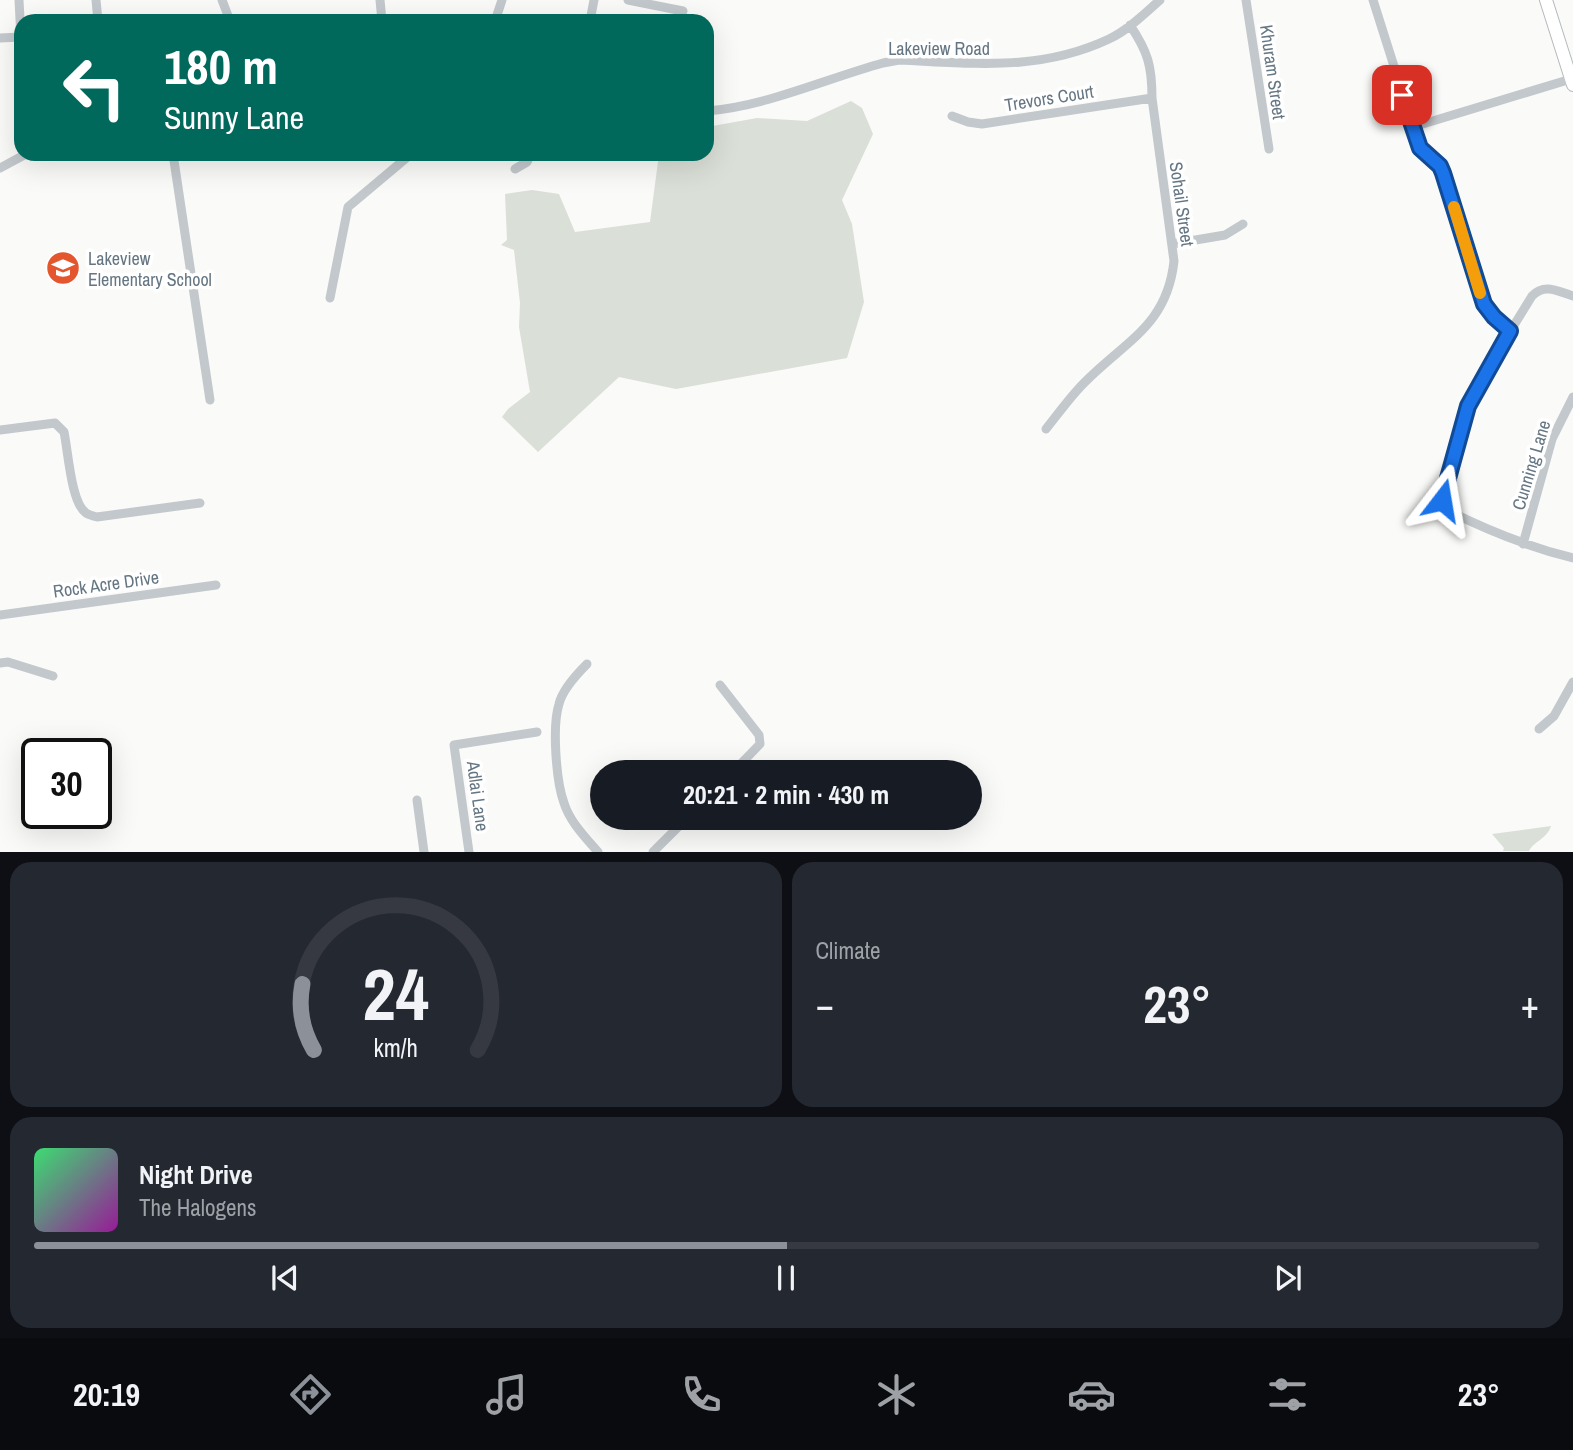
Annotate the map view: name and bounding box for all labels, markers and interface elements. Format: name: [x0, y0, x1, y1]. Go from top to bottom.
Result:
street label: Khuram Street: [1254, 23, 1292, 121]
text: 180 m: [164, 33, 278, 99]
street label: Lakeview Road: [888, 36, 990, 61]
icon: left: [49, 42, 140, 133]
pin: [1372, 65, 1432, 125]
icon: arrive: [1383, 76, 1421, 114]
street label: Trevors Court: [1003, 79, 1095, 117]
text: Sunny Lane: [164, 96, 304, 139]
street label: Sohail Street: [1164, 160, 1200, 248]
place label: Lakeview Elementary School: [88, 246, 212, 292]
school or university icon: Lakeview Elementary School: [44, 249, 82, 287]
street label: Cunning Lane: [1505, 417, 1557, 513]
position arrow: [1405, 463, 1479, 537]
street label: Rock Acre Drive: [51, 564, 161, 604]
speed limit sign: 30: [21, 738, 112, 829]
street label: Adlai Lane: [461, 758, 495, 833]
text: 20:21 · 2 min · 430 m: [683, 777, 889, 812]
text: Climate: [816, 935, 880, 966]
text: 24: [363, 946, 429, 1044]
text: 23°: [1143, 969, 1211, 1039]
text: −: [816, 979, 834, 1030]
text: +: [1521, 979, 1539, 1030]
text: km/h: [374, 1031, 418, 1065]
text: Night Drive: [139, 1157, 253, 1192]
text: The Halogens: [139, 1192, 256, 1223]
icon: previous: [266, 1259, 304, 1297]
icon: pause: [767, 1259, 805, 1297]
icon: next: [1269, 1259, 1307, 1297]
icon: directions: [286, 1370, 335, 1419]
icon: music: [482, 1370, 531, 1419]
icon: phone: [677, 1370, 726, 1419]
icon: climate: [872, 1370, 921, 1419]
icon: car: [1067, 1370, 1116, 1419]
icon: filters: [1263, 1370, 1312, 1419]
text: 20:19: [73, 1373, 140, 1416]
text: 23°: [1458, 1373, 1500, 1416]

